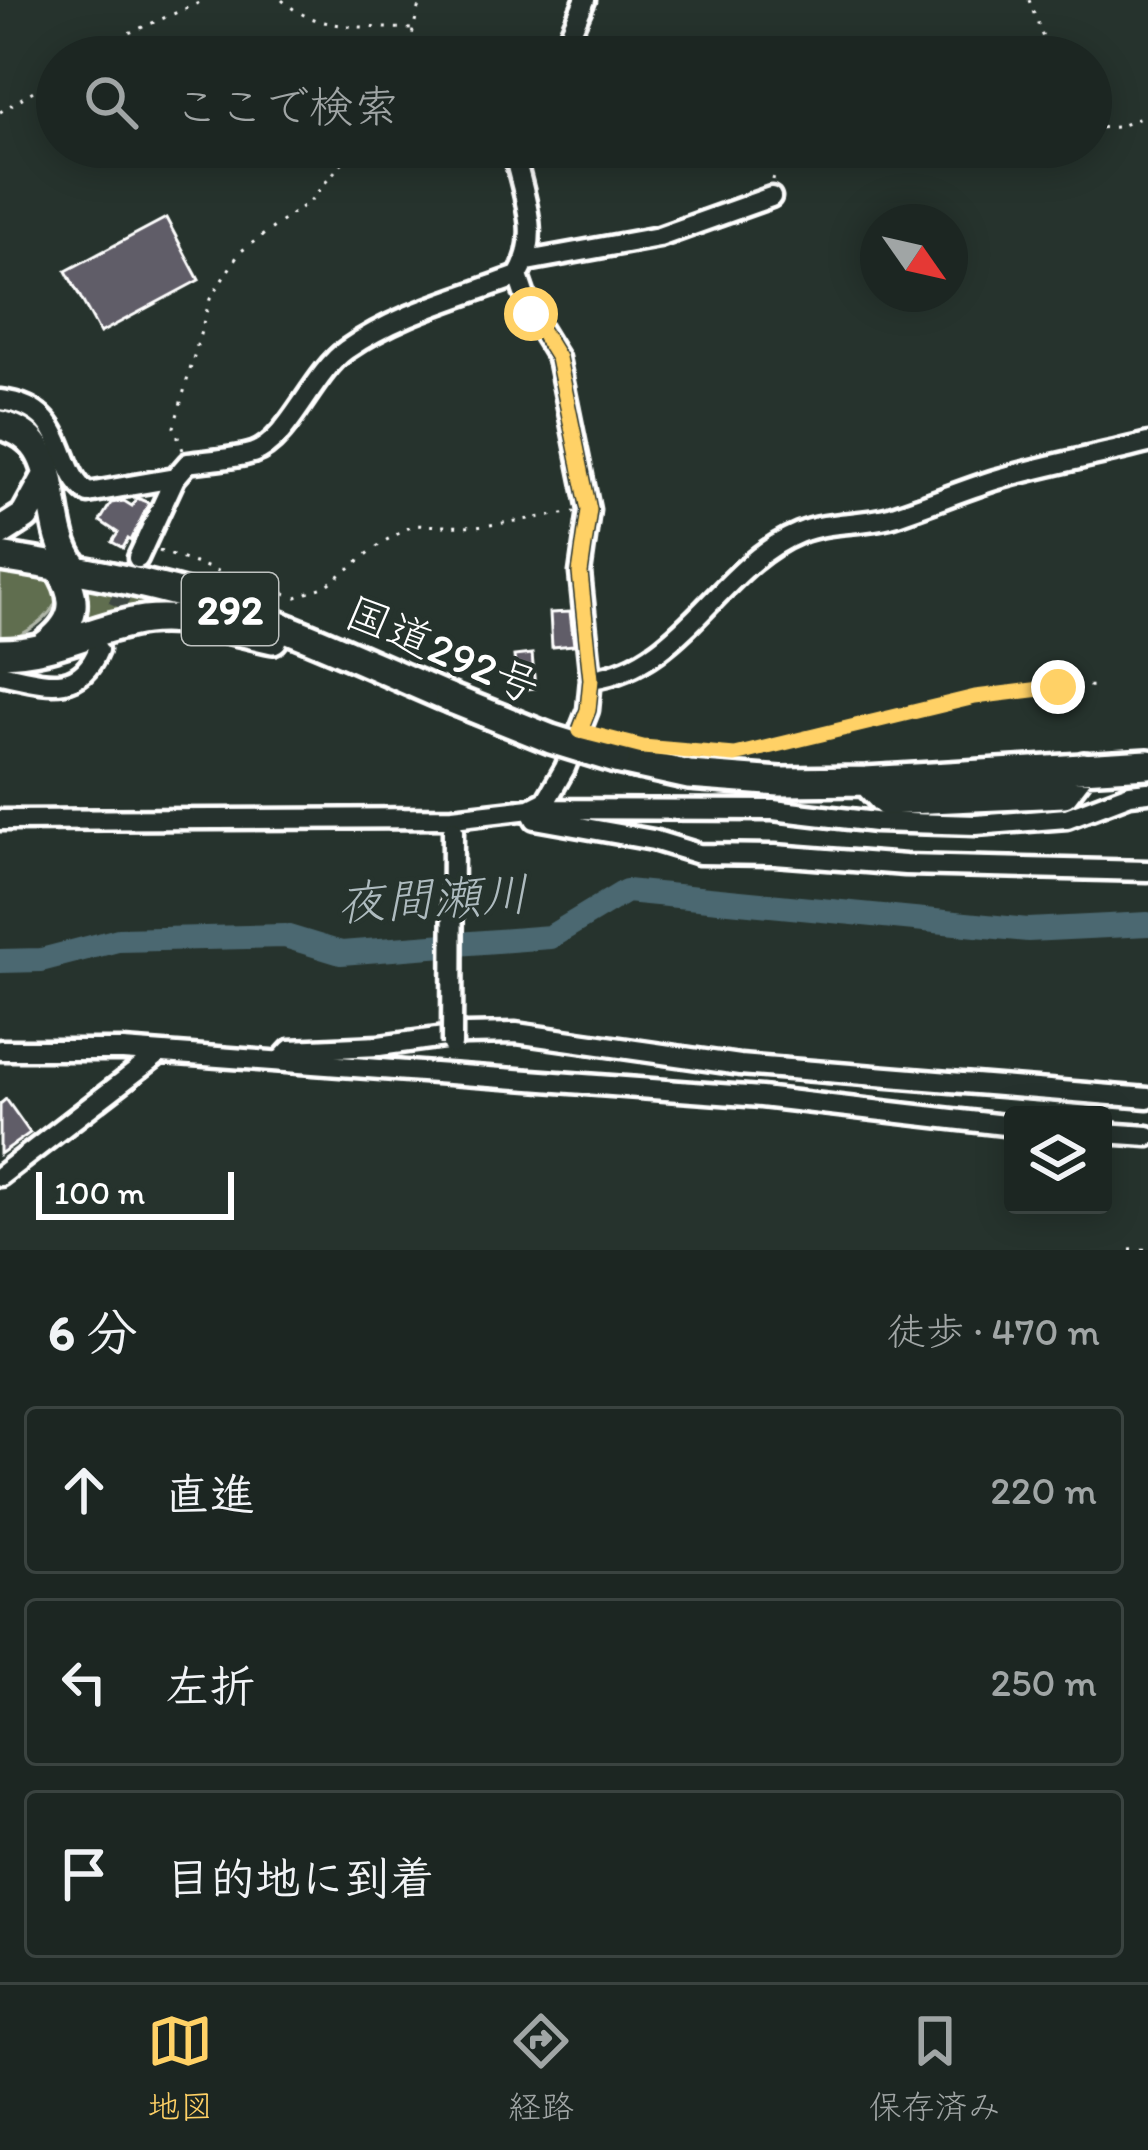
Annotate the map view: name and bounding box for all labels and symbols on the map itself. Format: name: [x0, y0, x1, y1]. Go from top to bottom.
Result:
north arrow: [860, 204, 968, 312]
route start: [504, 287, 558, 341]
road number: 292: [182, 573, 278, 645]
street label: 国道292号: [338, 584, 548, 714]
route end: [1031, 660, 1085, 714]
water label: 夜間瀬川: [336, 864, 530, 932]
scale bar: [36, 1166, 234, 1219]

